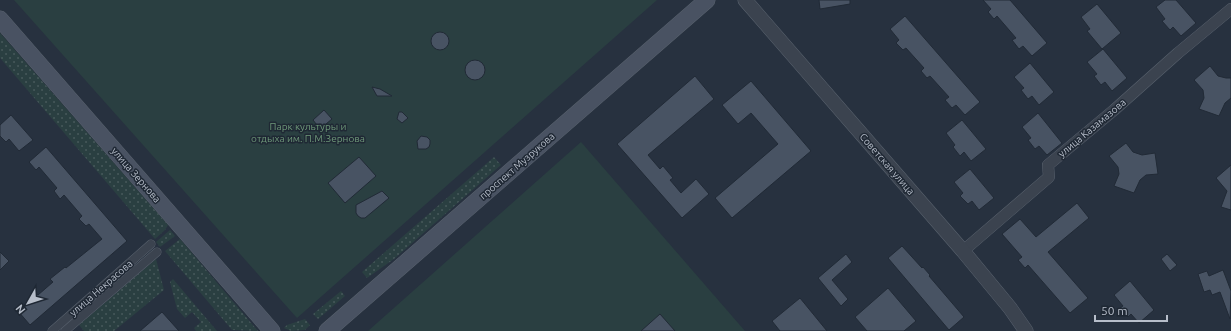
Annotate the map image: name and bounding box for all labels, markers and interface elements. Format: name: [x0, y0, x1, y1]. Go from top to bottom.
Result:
street label: улица Казамазова: [1056, 97, 1128, 159]
park label: Парк культуры и отдыха им. П.М.Зернова: [251, 121, 365, 144]
street label: проспект Музрукова: [477, 130, 557, 202]
street label: Советская улица: [857, 131, 917, 197]
street label: улица Зернова: [109, 145, 163, 205]
street label: улица Некрасова: [67, 258, 135, 318]
north arrow: [8, 283, 48, 323]
scale bar: [1095, 297, 1167, 323]
text: N: [13, 302, 27, 316]
text: 50 m: [1101, 304, 1128, 317]

